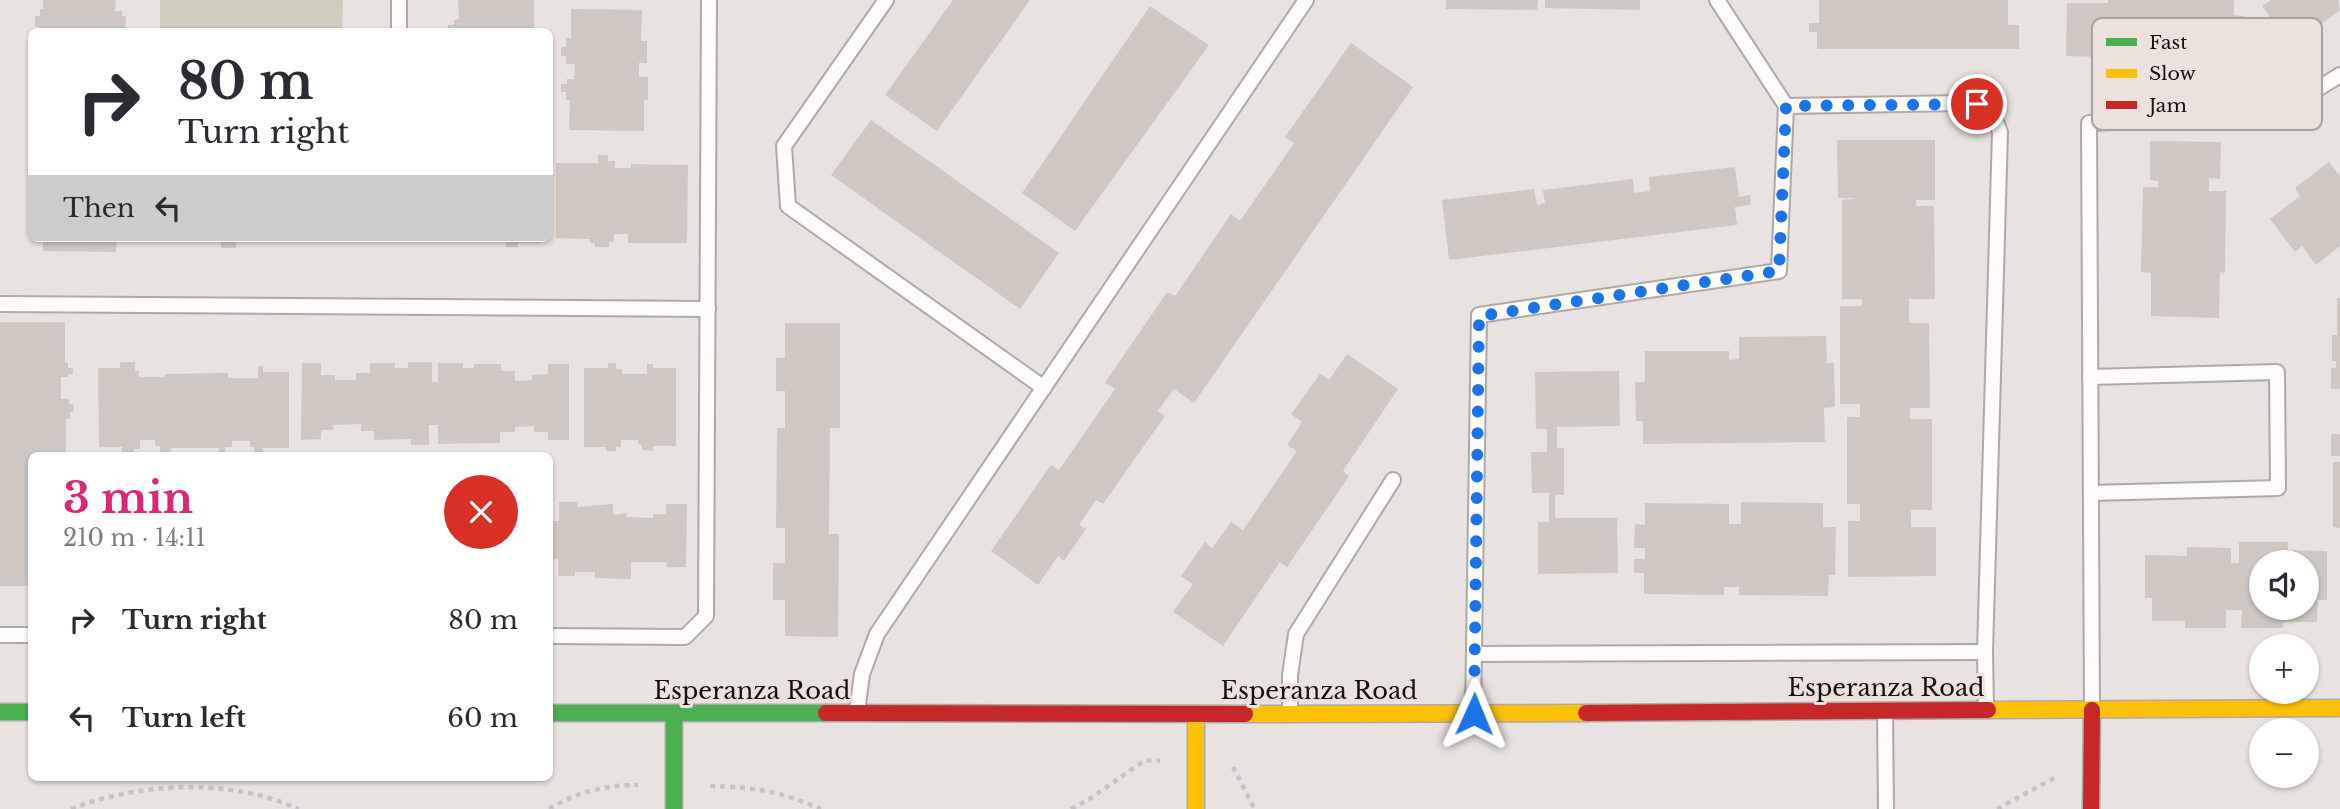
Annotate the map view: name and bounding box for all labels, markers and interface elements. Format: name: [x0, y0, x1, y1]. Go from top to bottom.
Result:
legend: [2092, 18, 2322, 130]
text: Fast: [2149, 31, 2188, 54]
text: 80 m: [178, 51, 313, 112]
icon: right: [63, 56, 154, 147]
text: Slow: [2149, 62, 2196, 85]
pin: [1947, 74, 2007, 134]
icon: arrive: [1958, 85, 1996, 123]
text: Jam: [2146, 94, 2187, 117]
text: Turn right: [178, 112, 349, 152]
icon: left: [149, 189, 187, 227]
text: Then: [63, 192, 135, 224]
text: 3 min: [63, 472, 193, 524]
button: close: [444, 475, 518, 549]
text: 210 m · 14:11: [63, 524, 206, 552]
map controls: [2249, 550, 2319, 788]
button: sound: [2249, 550, 2319, 620]
icon: right: [63, 601, 101, 639]
text: Turn right: [122, 604, 267, 636]
text: 80 m: [448, 604, 518, 636]
button: +: [2249, 634, 2319, 704]
street label: Esperanza Road: [1788, 673, 1984, 702]
street label: Esperanza Road: [654, 676, 850, 705]
street label: Esperanza Road: [1221, 676, 1417, 705]
position arrow: [1437, 677, 1511, 751]
icon: left: [63, 699, 101, 737]
text: Turn left: [122, 702, 246, 734]
text: 60 m: [447, 702, 518, 734]
button: −: [2249, 718, 2319, 788]

